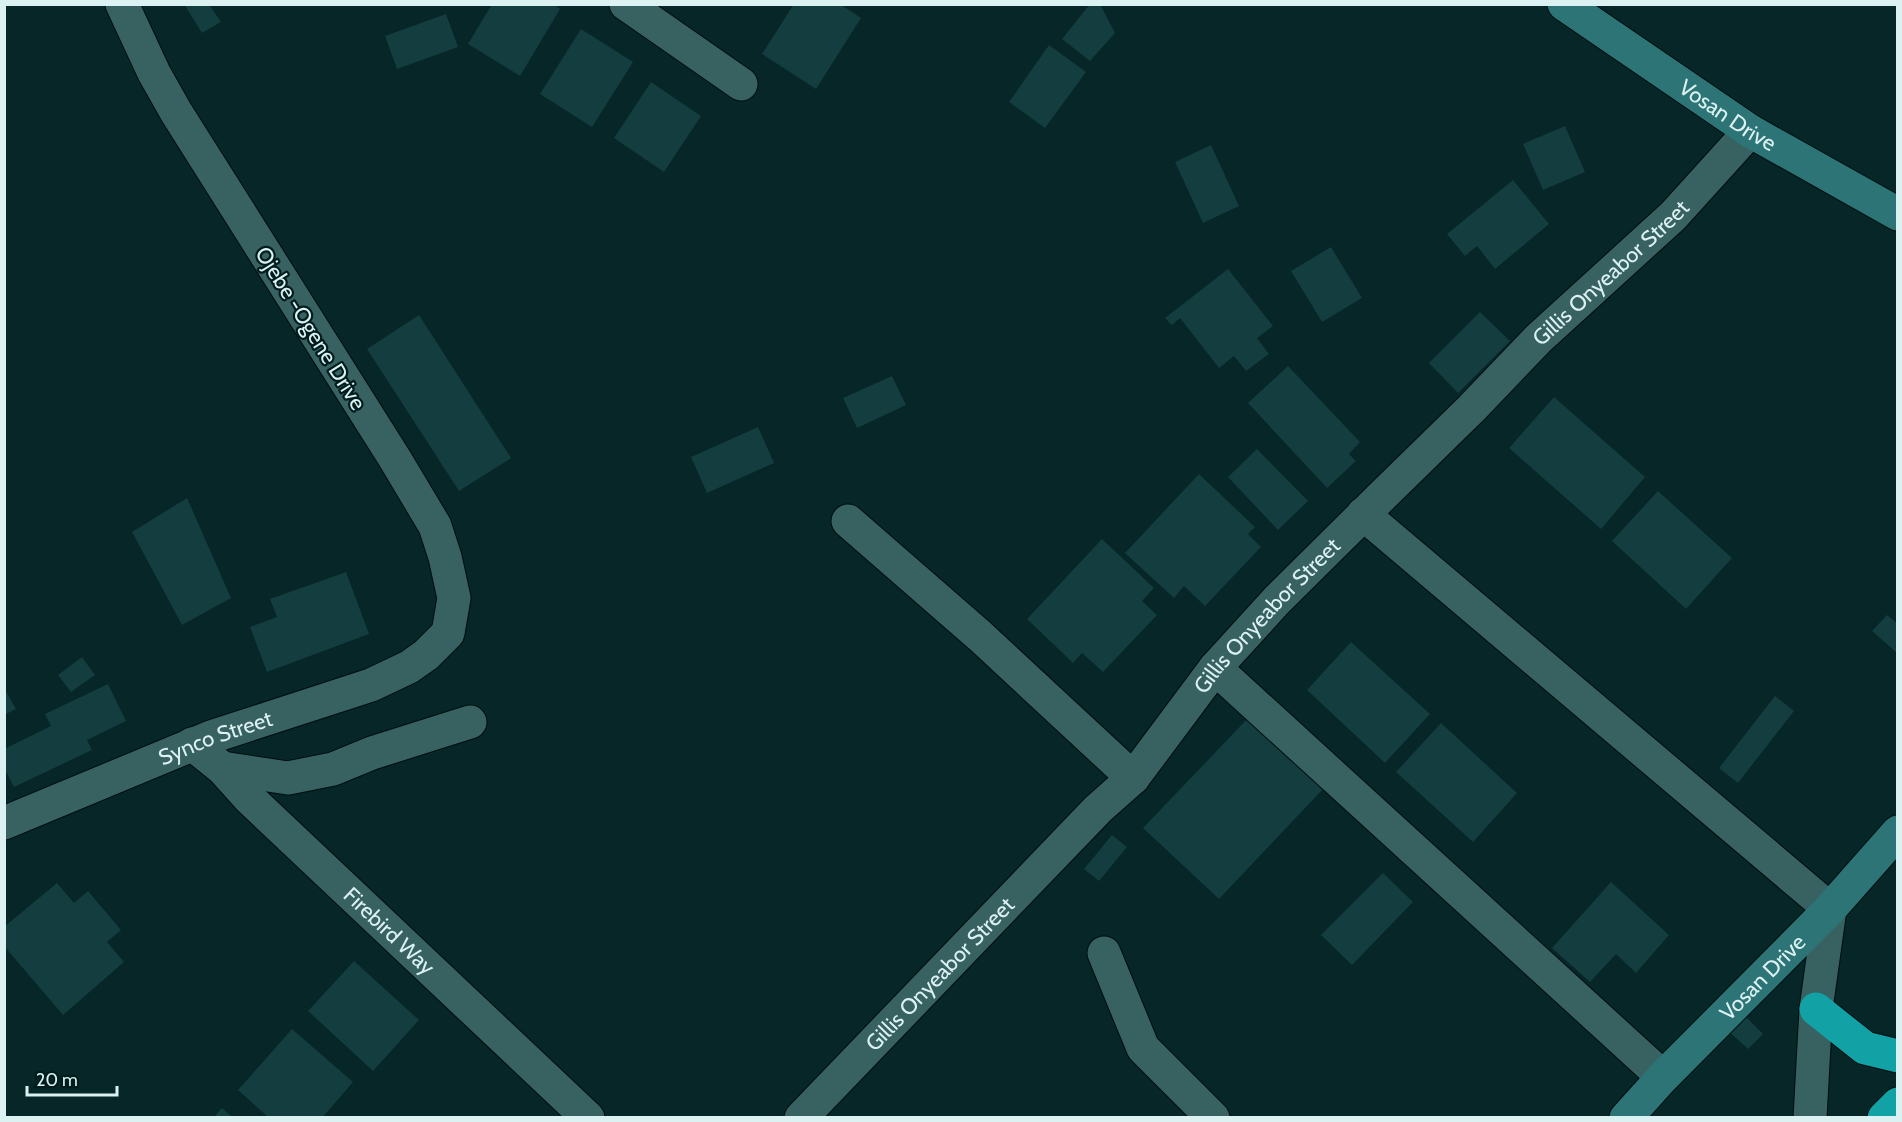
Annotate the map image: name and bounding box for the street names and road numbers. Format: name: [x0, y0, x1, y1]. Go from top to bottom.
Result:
street label: Vosan Drive: [1674, 74, 1781, 157]
street label: Gillis Onyeabor Street: [1527, 194, 1695, 351]
street label: Ojebe -Ogene Drive: [249, 242, 372, 415]
street label: Gillis Onyeabor Street: [1188, 532, 1346, 699]
street label: Synco Street: [154, 705, 276, 771]
street label: Firebird Way: [338, 881, 441, 981]
street label: Gillis Onyeabor Street: [860, 891, 1020, 1057]
street label: Vosan Drive: [1714, 929, 1811, 1026]

